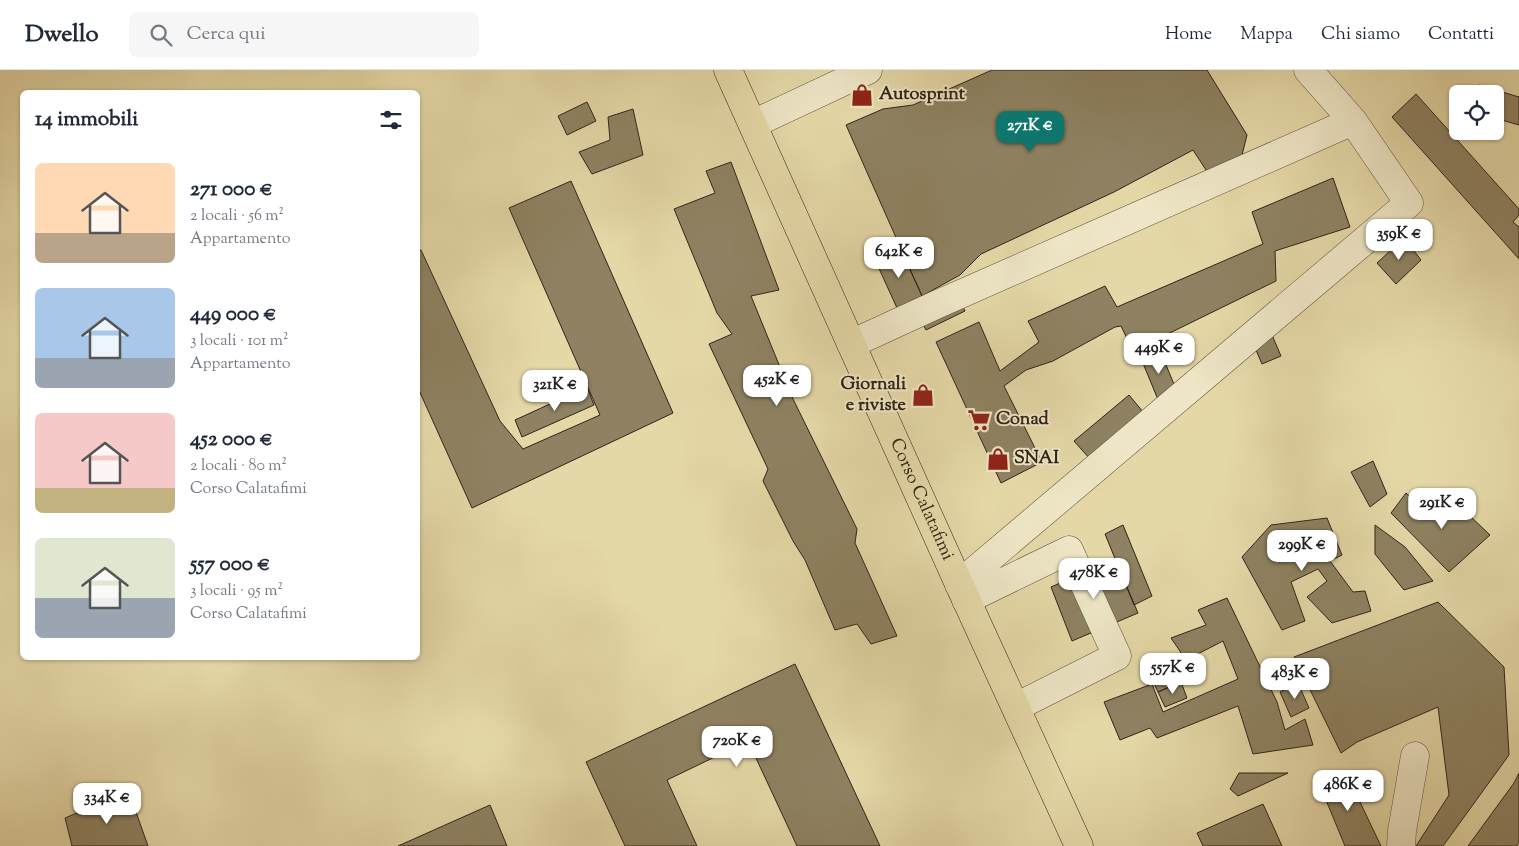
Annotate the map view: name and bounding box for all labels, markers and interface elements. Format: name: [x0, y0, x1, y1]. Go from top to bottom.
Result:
search box: [129, 12, 479, 57]
text: Dwello: [25, 18, 99, 52]
icon: search: [147, 21, 175, 49]
text: Cerca qui: [187, 21, 266, 48]
text: Home: [1165, 22, 1212, 48]
text: Mappa: [1240, 22, 1293, 48]
text: Chi siamo: [1321, 22, 1400, 48]
text: Contatti: [1428, 22, 1494, 48]
shop icon: Autosprint: [849, 82, 875, 108]
place label: Autosprint: [879, 82, 966, 108]
map controls: [1449, 85, 1504, 140]
button: locate: [1449, 85, 1504, 140]
text: 14 immobili: [35, 105, 138, 135]
icon: filters: [377, 106, 405, 134]
pin: 271K €: [989, 111, 1071, 153]
text: 271K €: [1007, 115, 1053, 138]
text: 271 000 €: [190, 175, 273, 205]
icon: home: [75, 183, 135, 243]
text: 2 locali · 56 m²: [190, 205, 284, 228]
pin: 359K €: [1358, 218, 1440, 261]
text: 359K €: [1377, 223, 1421, 246]
text: Appartamento: [190, 228, 290, 251]
pin: 642K €: [858, 236, 940, 279]
text: 642K €: [875, 241, 923, 264]
text: 449 000 €: [190, 300, 276, 330]
icon: home: [75, 308, 135, 368]
text: 3 locali · 101 m²: [190, 330, 288, 353]
pin: 449K €: [1118, 332, 1200, 375]
text: 449K €: [1135, 337, 1183, 360]
text: Appartamento: [190, 353, 290, 376]
pin: 452K €: [736, 364, 818, 407]
text: 452K €: [754, 369, 800, 392]
pin: 321K €: [514, 370, 596, 412]
place label: Giornali e riviste: [841, 372, 907, 419]
text: 321K €: [533, 374, 577, 397]
shop icon: Giornali e riviste: [910, 382, 936, 408]
supermarket icon: Conad: [966, 407, 992, 433]
place label: Conad: [996, 407, 1050, 433]
text: 452 000 €: [190, 425, 273, 455]
icon: home: [75, 433, 135, 493]
street label: Corso Calatafimi: [882, 434, 960, 565]
shop icon: SNAI: [985, 446, 1011, 472]
place label: SNAI: [1014, 446, 1059, 472]
text: 2 locali · 80 m²: [190, 455, 287, 478]
text: Corso Calatafimi: [190, 478, 307, 501]
pin: 291K €: [1401, 488, 1483, 530]
text: 291K €: [1419, 492, 1465, 515]
pin: 299K €: [1261, 530, 1343, 572]
text: 299K €: [1278, 534, 1326, 557]
text: 557 000 €: [190, 550, 270, 580]
icon: home: [75, 558, 135, 618]
pin: 478K €: [1053, 558, 1135, 600]
text: 478K €: [1070, 562, 1118, 585]
text: 3 locali · 95 m²: [190, 580, 283, 603]
text: Corso Calatafimi: [190, 603, 307, 626]
pin: 557K €: [1132, 652, 1214, 695]
text: 557K €: [1151, 657, 1195, 680]
pin: 483K €: [1254, 658, 1336, 700]
text: 483K €: [1271, 662, 1319, 685]
pin: 720K €: [696, 726, 778, 768]
text: 720K €: [713, 730, 761, 753]
pin: 486K €: [1307, 770, 1389, 812]
text: 486K €: [1324, 774, 1372, 797]
pin: 334K €: [66, 782, 148, 825]
text: 334K €: [84, 787, 130, 810]

